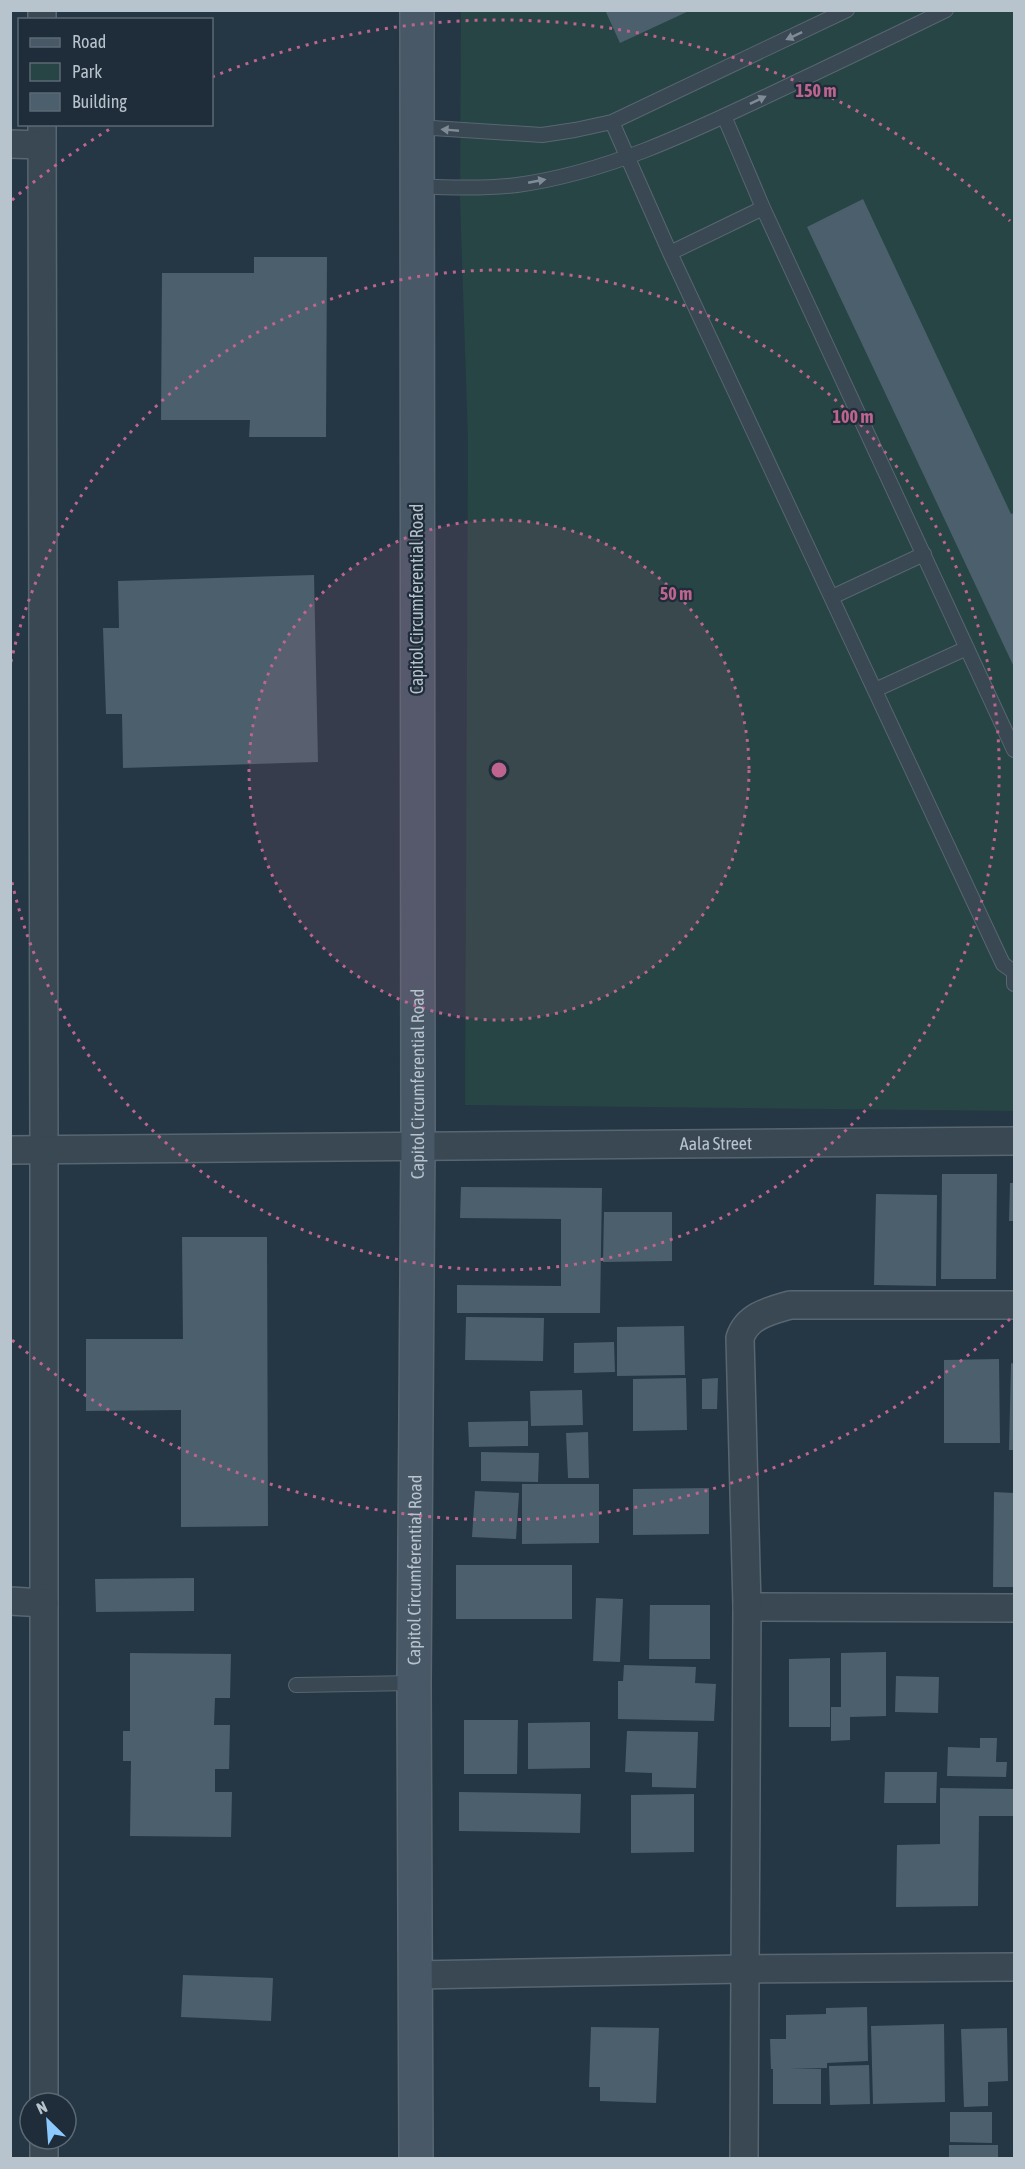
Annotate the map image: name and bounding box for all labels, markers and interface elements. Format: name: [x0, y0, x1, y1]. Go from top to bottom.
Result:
legend: [18, 18, 213, 126]
text: Road: [72, 31, 106, 52]
one-way arrow: [785, 31, 802, 40]
text: Park: [72, 61, 102, 82]
text: 150 m: [796, 80, 836, 101]
text: Building: [72, 91, 127, 112]
one-way arrow: [750, 95, 767, 104]
one-way arrow: [440, 125, 459, 135]
one-way arrow: [527, 176, 546, 185]
text: 100 m: [833, 406, 873, 427]
street label: Capitol Circumferential Road: [406, 504, 427, 694]
text: 50 m: [660, 583, 692, 604]
centre of rings: [489, 760, 509, 780]
street label: Capitol Circumferential Road: [407, 989, 428, 1179]
street label: Aala Street: [680, 1132, 752, 1154]
street label: Capitol Circumferential Road: [403, 1475, 426, 1665]
north arrow: [18, 2091, 78, 2151]
text: N: [34, 2097, 50, 2118]

